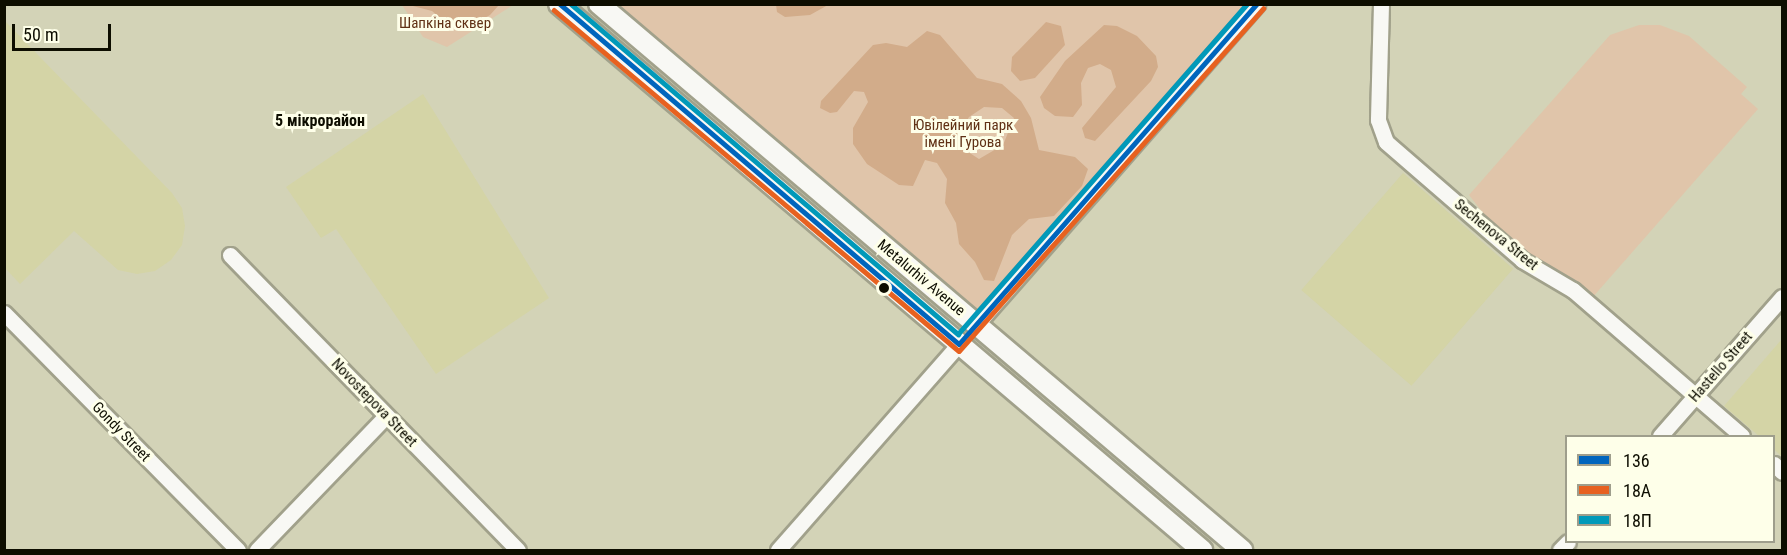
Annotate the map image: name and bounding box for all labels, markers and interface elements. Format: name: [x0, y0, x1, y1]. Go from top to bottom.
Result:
scale bar: [15, 12, 114, 50]
park label: Шапкіна сквер: [399, 15, 491, 33]
text: 50 m: [23, 24, 58, 45]
district label: 5 мікрорайон: [275, 111, 365, 131]
park label: Ювілейний парк імені Гурова: [913, 116, 1013, 151]
street label: Sechenova Street: [1450, 196, 1542, 274]
street label: Metalurhiv Avenue: [873, 236, 969, 320]
unlabelled marker: [878, 282, 890, 294]
street label: Hastello Street: [1685, 328, 1757, 406]
street label: Novostepova Street: [327, 355, 421, 451]
street label: Gondy Street: [88, 398, 154, 466]
legend: [1565, 435, 1775, 543]
text: 136: [1623, 450, 1650, 471]
text: 18А: [1623, 480, 1651, 501]
text: 18П: [1623, 510, 1652, 531]

